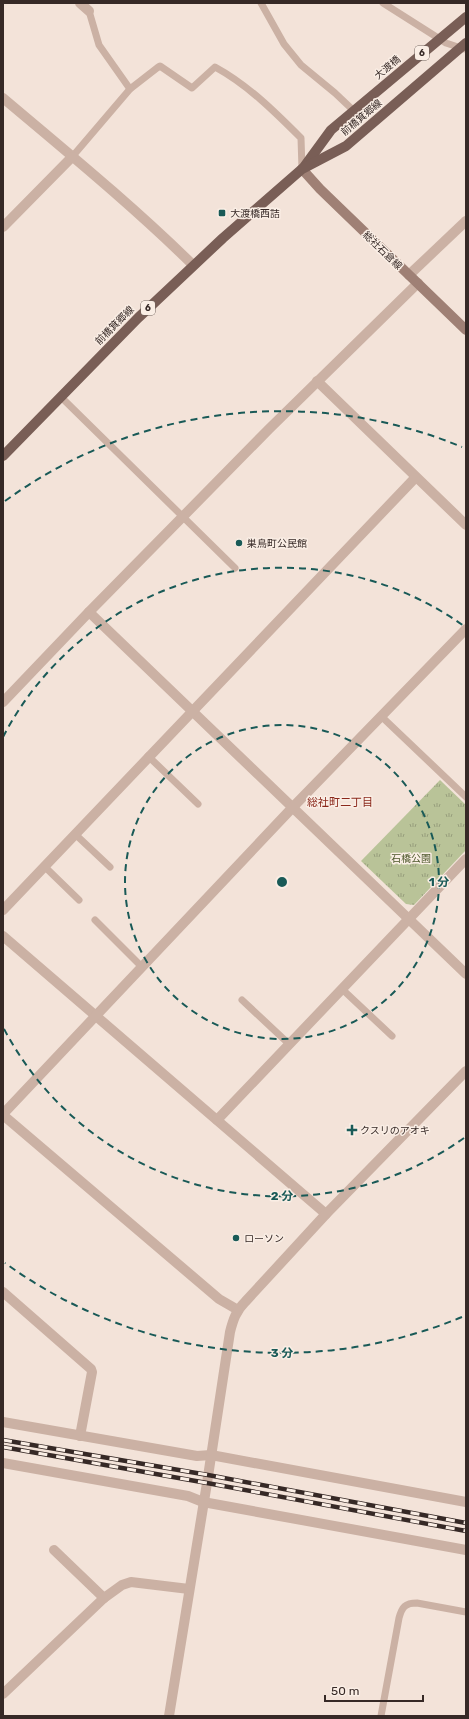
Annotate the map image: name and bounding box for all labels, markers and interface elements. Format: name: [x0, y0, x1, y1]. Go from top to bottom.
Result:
road number: 6: [415, 46, 429, 60]
street label: 大渡橋: [372, 54, 403, 82]
street label: 前橋箕郷線: [339, 97, 385, 138]
marker: 大渡橋西詰: [217, 208, 227, 218]
place label: 大渡橋西詰: [230, 208, 280, 220]
street label: 総社石倉線: [360, 229, 404, 272]
road number: 6: [141, 301, 155, 315]
street label: 前橋箕郷線: [93, 304, 137, 348]
marker: 巣鳥町公民館: [234, 538, 244, 548]
place label: 巣鳥町公民館: [247, 538, 307, 550]
district label: 総社町二丁目: [307, 796, 373, 809]
park label: 石橋公園: [391, 853, 431, 865]
centre of rings: [275, 875, 289, 889]
text: 1 分: [429, 875, 449, 889]
marker: クスリのアオキ: [347, 1125, 357, 1135]
place label: クスリのアオキ: [360, 1125, 430, 1137]
text: 2 分: [271, 1189, 293, 1203]
marker: ローソン: [231, 1233, 241, 1243]
place label: ローソン: [244, 1233, 284, 1245]
text: 3 分: [271, 1346, 293, 1360]
scale bar: [325, 1677, 423, 1703]
text: 50 m: [331, 1684, 359, 1698]

